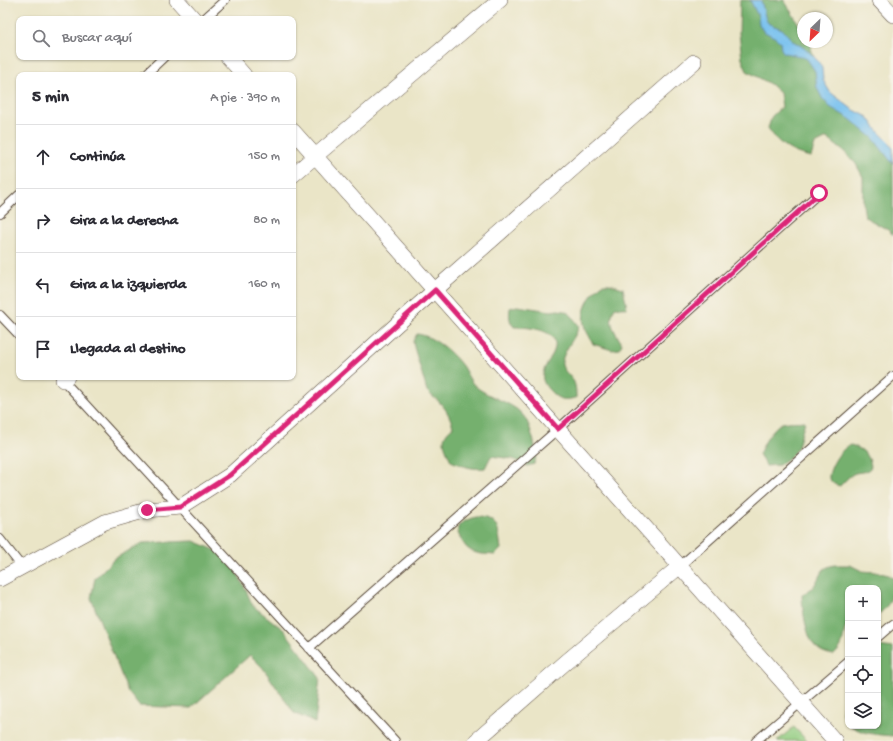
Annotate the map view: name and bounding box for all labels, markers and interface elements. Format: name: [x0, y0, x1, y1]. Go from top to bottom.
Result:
north arrow: [797, 12, 833, 48]
search box: [16, 16, 296, 60]
icon: search: [30, 27, 52, 49]
text: Buscar aquí: [62, 29, 132, 47]
text: 5 min: [32, 88, 69, 108]
text: A pie · 390 m: [210, 91, 280, 106]
icon: ahead: [32, 146, 54, 168]
text: Continúa: [70, 148, 125, 166]
text: 150 m: [248, 149, 280, 164]
route start: [810, 184, 828, 202]
icon: right: [32, 210, 54, 232]
text: Gira a la derecha: [70, 212, 178, 230]
text: 80 m: [253, 213, 280, 228]
icon: left: [32, 274, 54, 296]
text: Gira a la izquierda: [70, 276, 186, 294]
text: 160 m: [248, 277, 280, 292]
icon: arrive: [32, 338, 54, 360]
text: Llegada al destino: [70, 340, 186, 358]
route end: [138, 501, 156, 519]
map controls: [845, 585, 881, 729]
button: +: [845, 585, 881, 621]
button: −: [845, 621, 881, 657]
button: locate: [845, 657, 881, 693]
button: layers: [845, 693, 881, 729]

